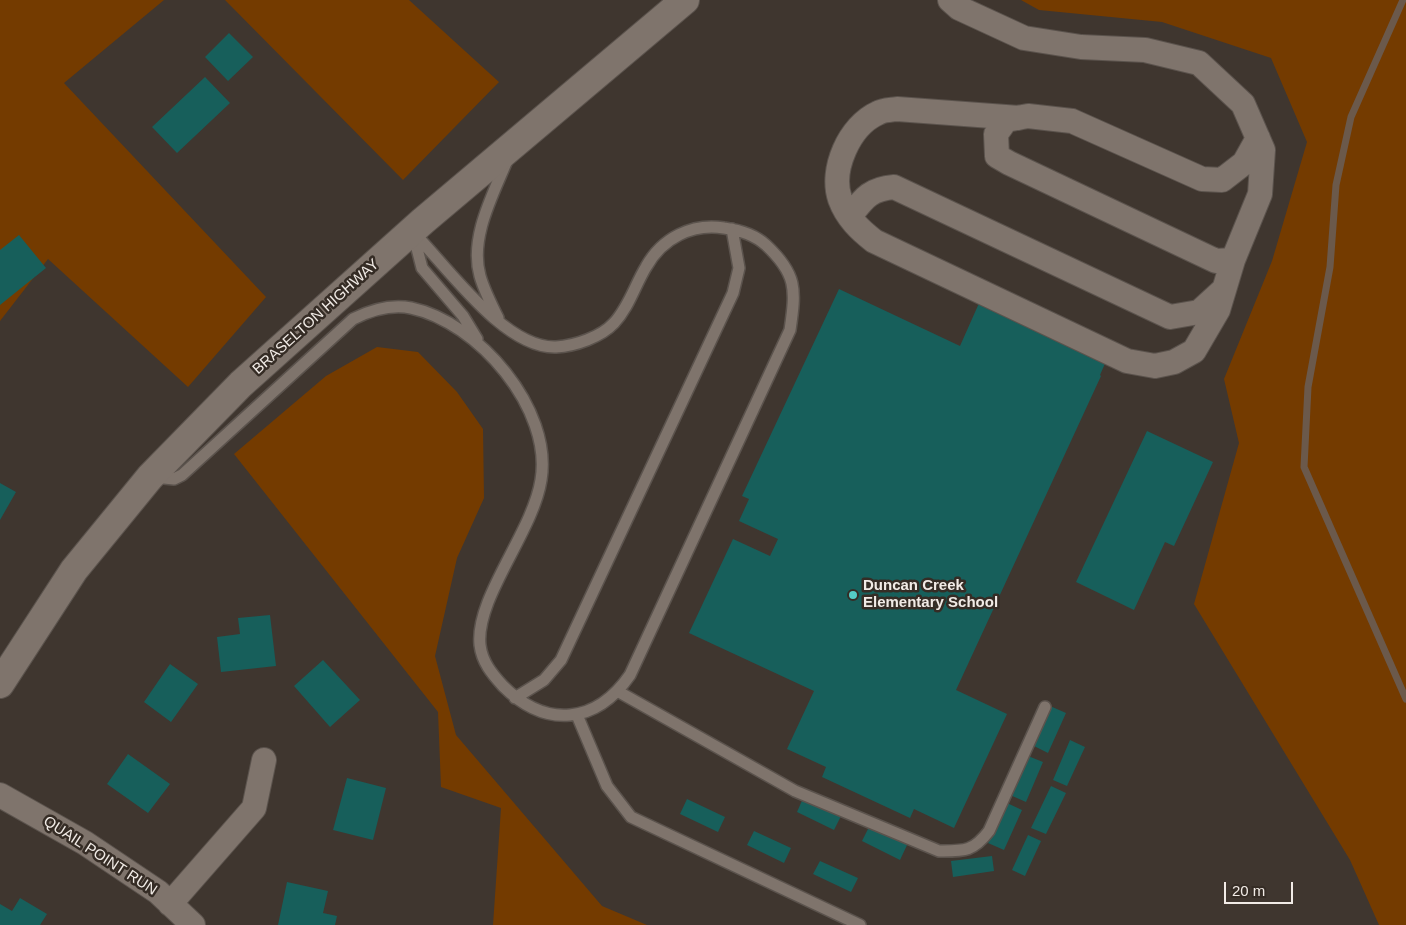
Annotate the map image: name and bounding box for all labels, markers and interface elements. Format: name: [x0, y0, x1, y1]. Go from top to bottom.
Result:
street label: BRASELTON HIGHWAY: [249, 256, 383, 378]
place label: Duncan Creek Elementary School: [863, 577, 998, 612]
marker: Duncan Creek Elementary School: [847, 589, 859, 601]
street label: QUAIL POINT RUN: [40, 813, 160, 899]
scale bar: [1226, 872, 1295, 904]
text: 20 m: [1232, 882, 1265, 899]

